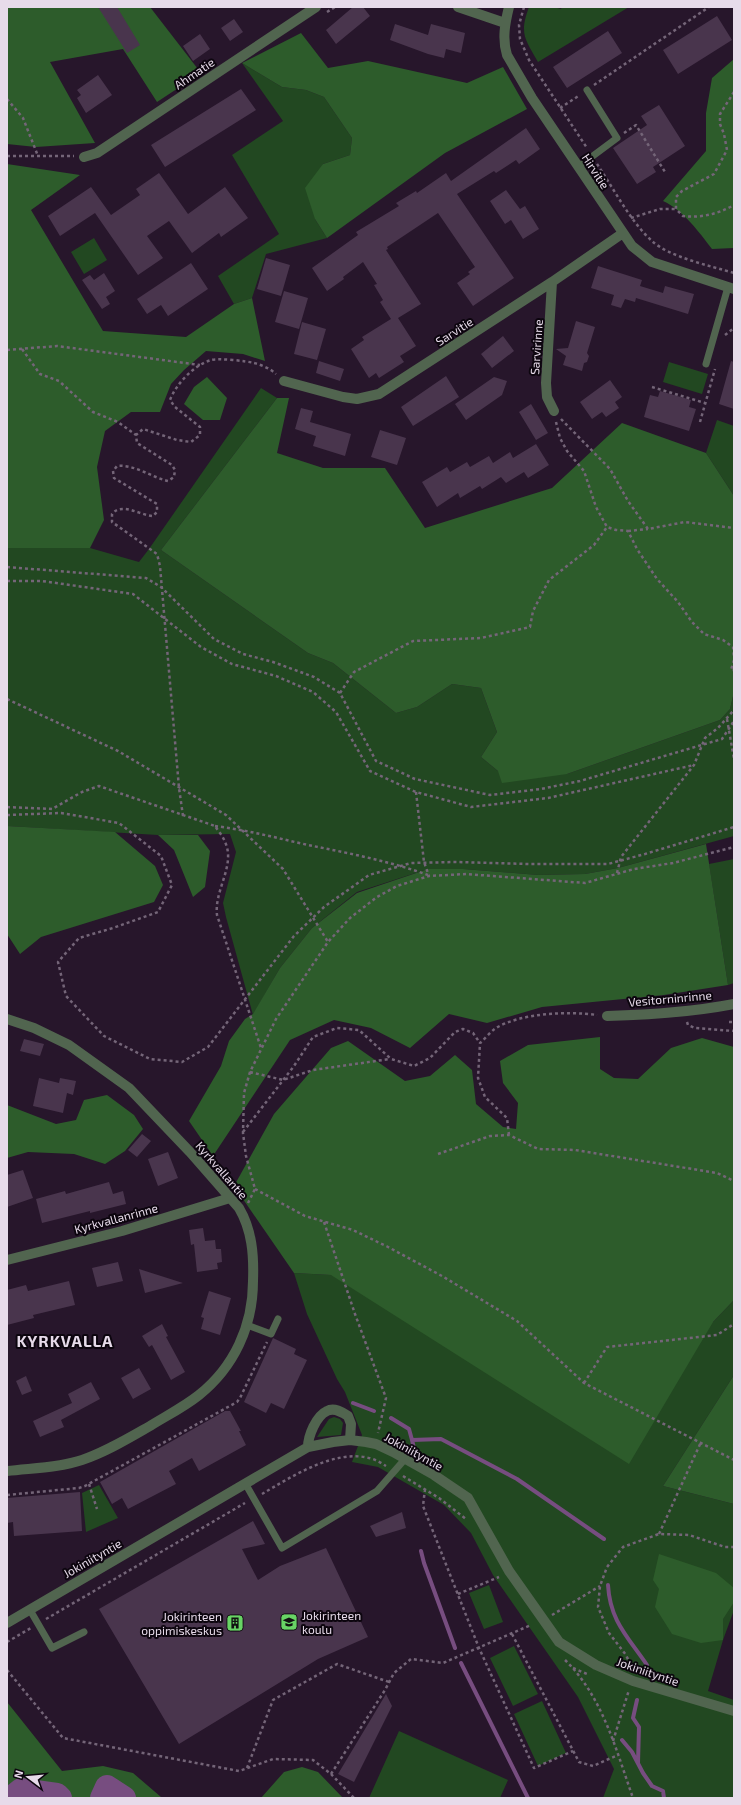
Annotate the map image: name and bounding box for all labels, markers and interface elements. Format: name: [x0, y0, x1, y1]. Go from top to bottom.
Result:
street label: Ahmatie: [171, 54, 217, 92]
street label: Hirvitie: [579, 151, 613, 191]
street label: Sarvitie: [433, 314, 475, 348]
street label: Sarvirinne: [527, 319, 545, 375]
street label: Vesitorninrinne: [628, 987, 712, 1009]
street label: Kyrkvallantie: [193, 1138, 251, 1202]
street label: Kyrkvallanrinne: [73, 1200, 159, 1236]
district label: KYRKVALLA: [16, 1331, 114, 1350]
street label: Jokiniityntie: [382, 1429, 446, 1473]
street label: Jokiniityntie: [60, 1536, 124, 1580]
place label: Jokirinteen koulu: [302, 1608, 361, 1636]
place label: Jokirinteen oppimiskeskus: [141, 1609, 222, 1637]
school or university icon: Jokirinteen koulu: [279, 1612, 299, 1632]
building icon: Jokirinteen oppimiskeskus: [225, 1613, 245, 1633]
street label: Jokiniityntie: [615, 1654, 681, 1688]
north arrow: [8, 1757, 48, 1797]
text: N: [11, 1768, 25, 1780]

